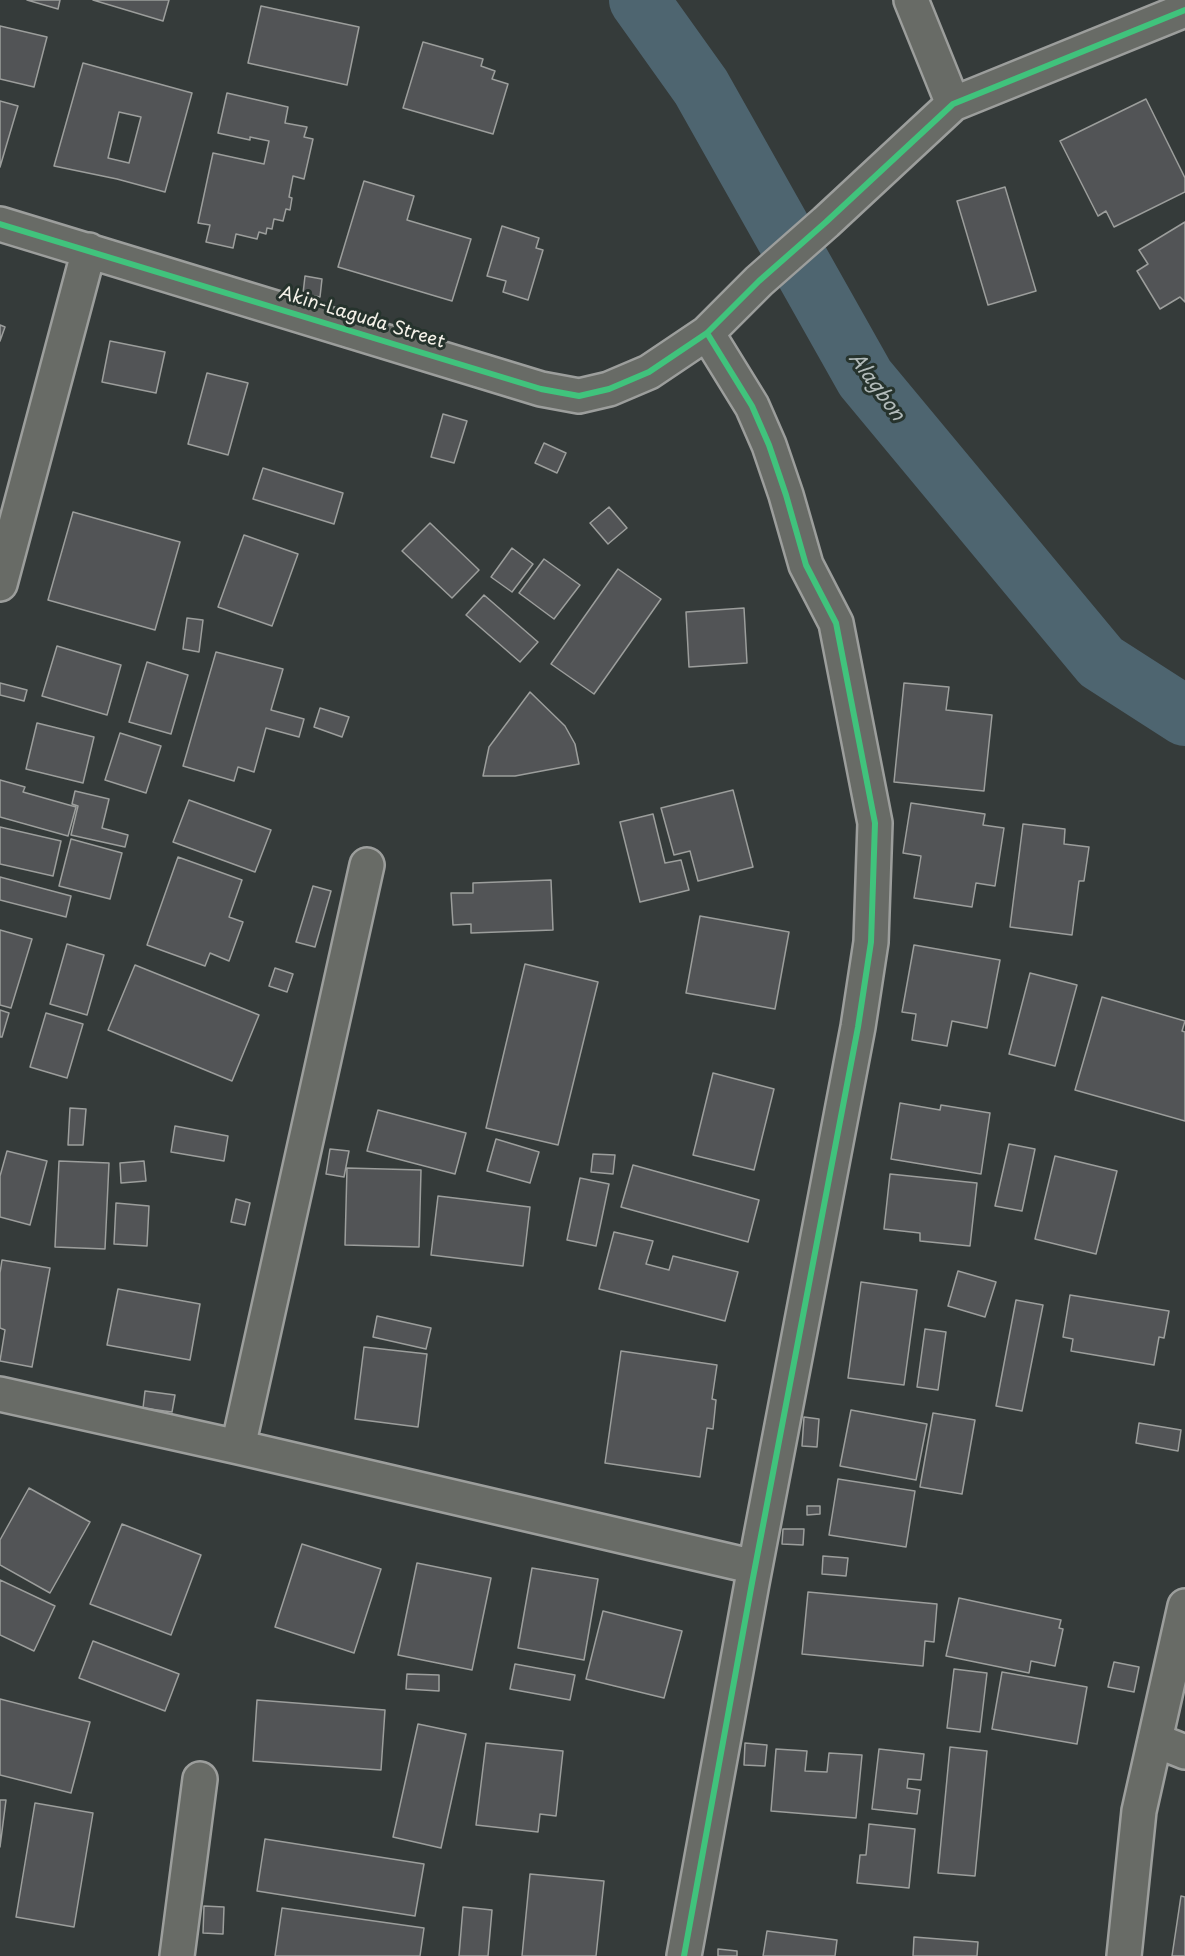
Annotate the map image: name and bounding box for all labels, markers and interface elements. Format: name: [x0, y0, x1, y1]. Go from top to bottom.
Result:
street label: Akin-Laguda Street: [277, 283, 447, 353]
water label: Alagbon: [843, 348, 909, 426]

